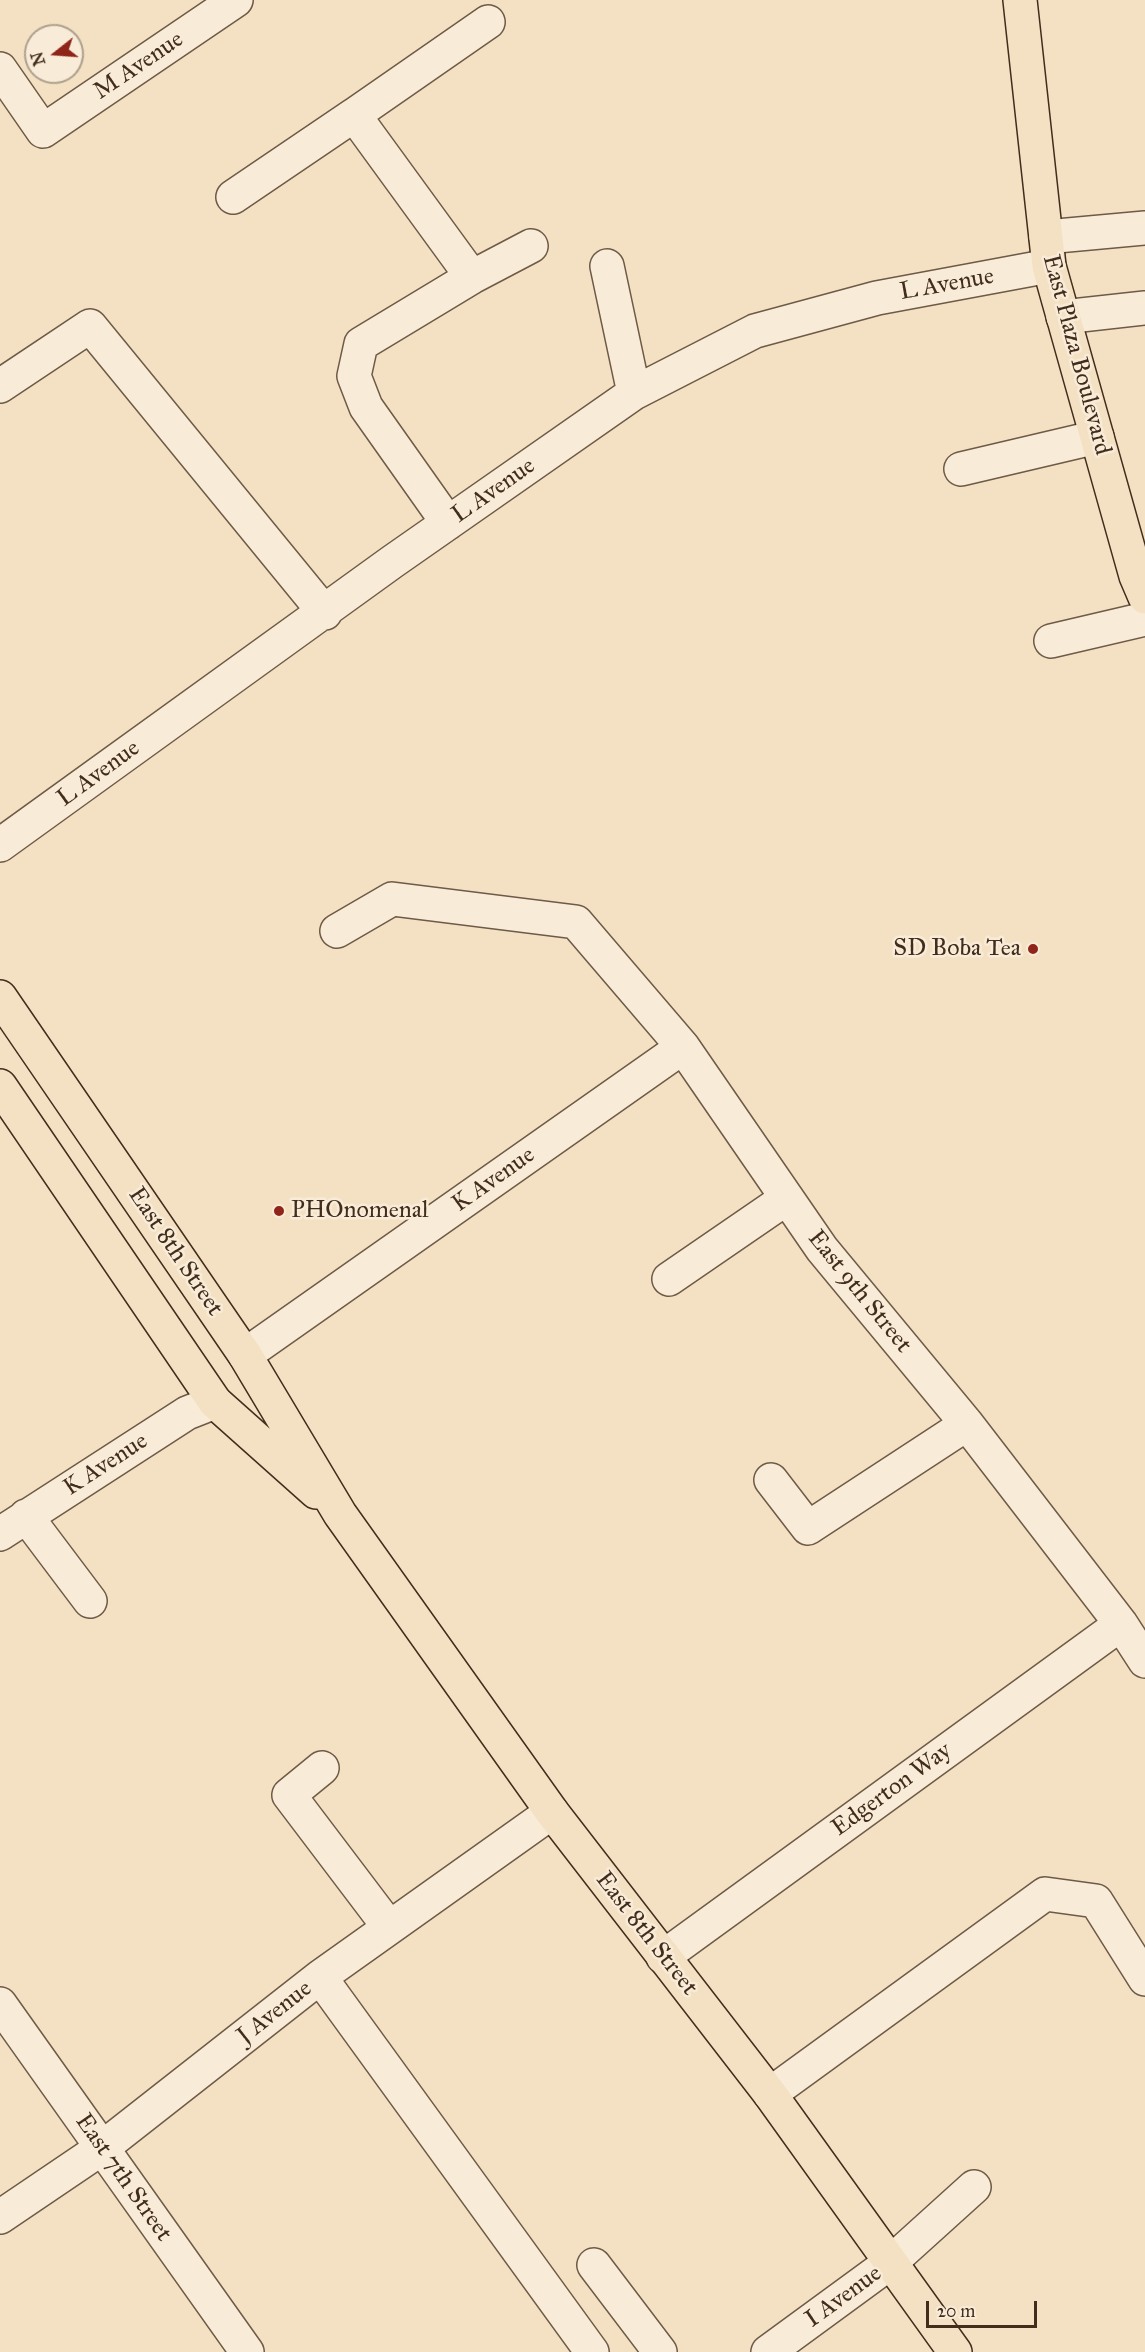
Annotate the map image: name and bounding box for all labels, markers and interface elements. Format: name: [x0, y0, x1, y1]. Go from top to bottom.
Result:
north arrow: [24, 24, 84, 84]
street label: M Avenue: [89, 26, 189, 106]
text: N: [27, 50, 49, 68]
street label: East Plaza Boulevard: [1035, 252, 1117, 458]
street label: L Avenue: [898, 263, 996, 307]
street label: L Avenue: [447, 452, 541, 530]
street label: L Avenue: [52, 734, 146, 814]
place label: SD Boba Tea: [893, 935, 1021, 963]
marker: SD Boba Tea: [1026, 942, 1040, 956]
street label: K Avenue: [447, 1141, 541, 1219]
street label: East 8th Street: [121, 1182, 229, 1322]
place label: PHOnomenal: [291, 1197, 428, 1225]
marker: PHOnomenal: [272, 1204, 286, 1218]
street label: East 9th Street: [801, 1225, 917, 1359]
street label: K Avenue: [59, 1427, 153, 1503]
street label: Edgerton Way: [826, 1737, 958, 1843]
street label: East 8th Street: [589, 1866, 703, 2002]
street label: J Avenue: [232, 1975, 318, 2051]
street label: East 7th Street: [68, 2109, 178, 2247]
street label: I Avenue: [800, 2260, 888, 2334]
scale bar: [929, 2289, 1040, 2327]
text: 20 m: [937, 2300, 975, 2322]

